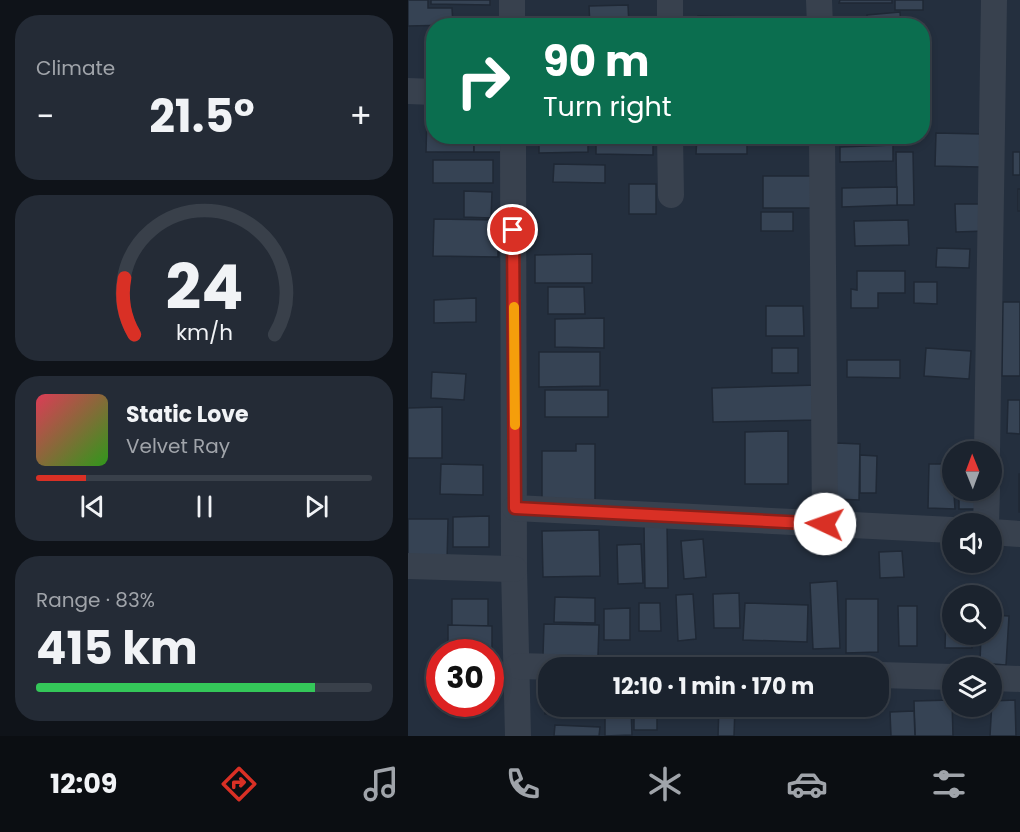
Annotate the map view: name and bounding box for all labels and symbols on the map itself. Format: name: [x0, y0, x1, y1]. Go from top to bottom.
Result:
pin: [487, 204, 538, 255]
north arrow: [942, 441, 1002, 501]
position arrow: [793, 492, 857, 556]
speed limit sign: 30: [426, 639, 504, 717]

